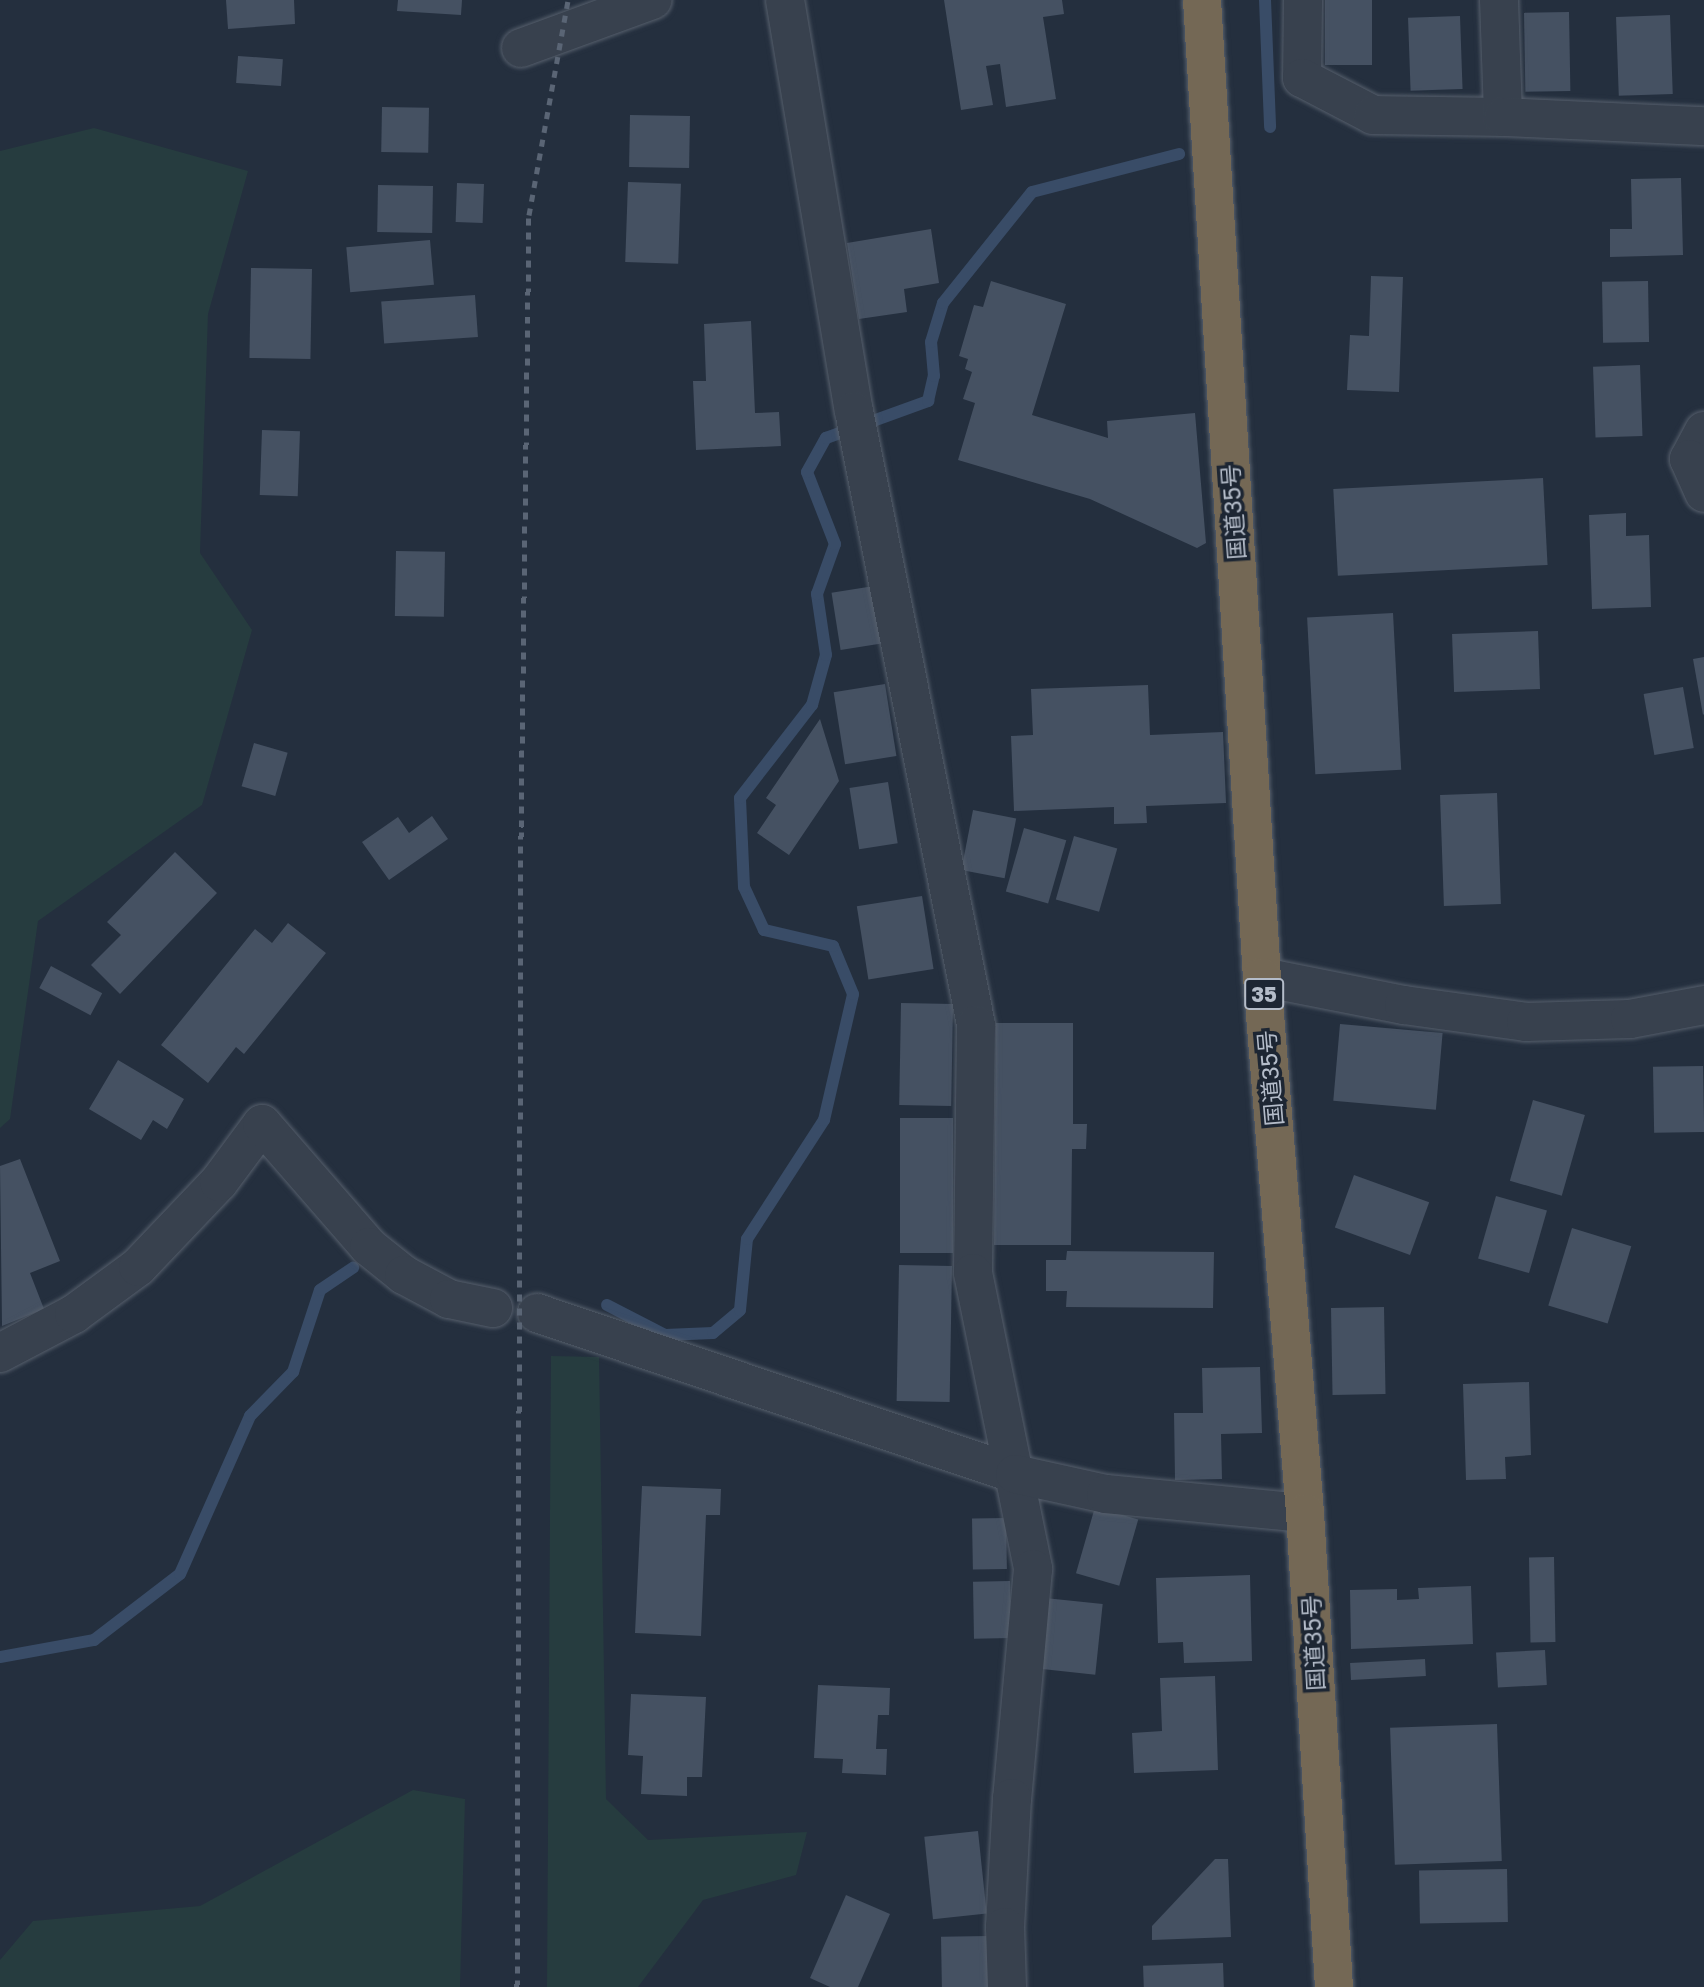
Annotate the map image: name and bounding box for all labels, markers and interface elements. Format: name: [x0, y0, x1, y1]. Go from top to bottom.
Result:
street label: 国道35号: [1216, 463, 1250, 561]
road number: 35: [1243, 976, 1285, 1012]
street label: 国道35号: [1252, 1029, 1288, 1127]
street label: 国道35号: [1297, 1594, 1329, 1692]

